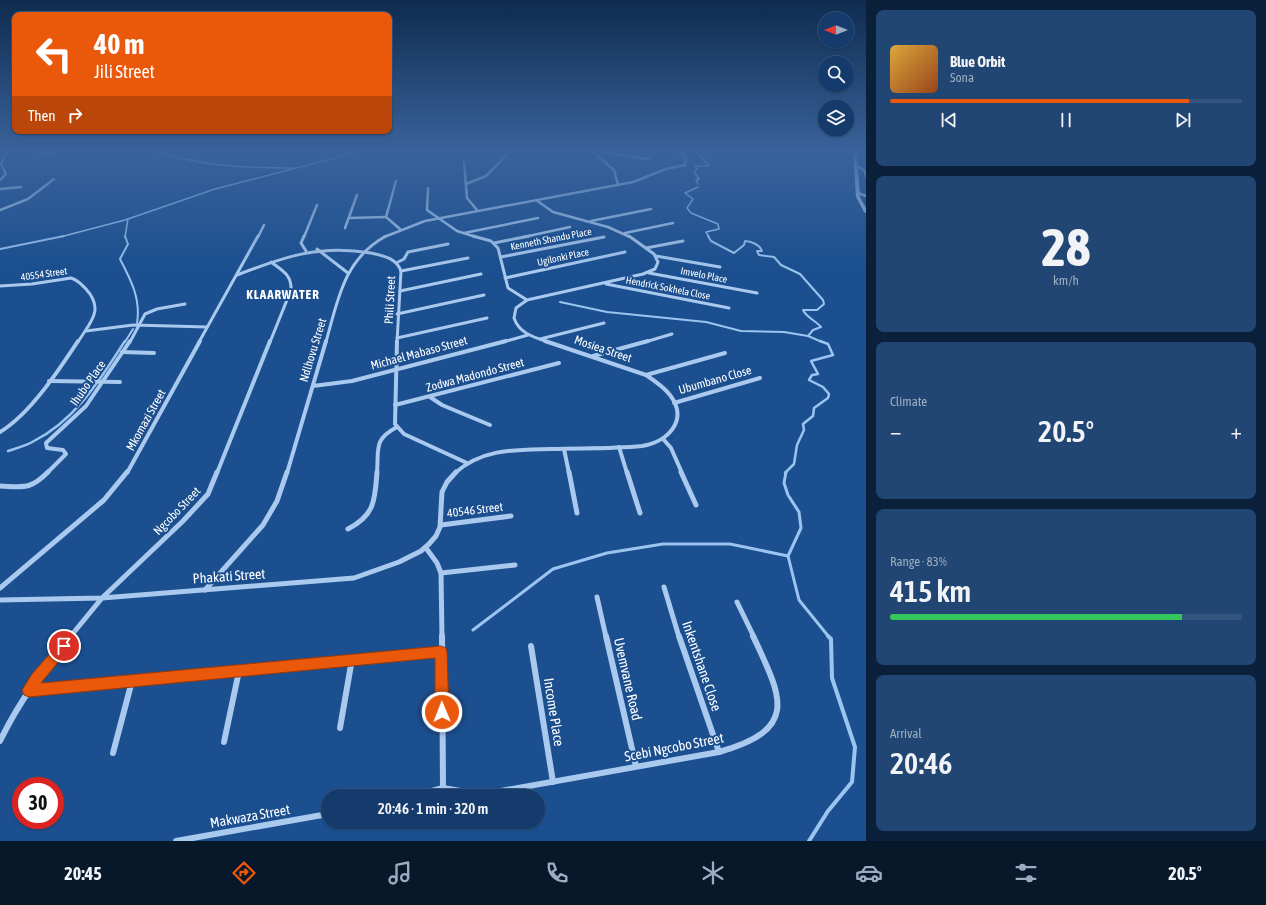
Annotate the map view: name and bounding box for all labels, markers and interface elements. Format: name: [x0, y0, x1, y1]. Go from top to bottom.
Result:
north arrow: [818, 12, 854, 48]
map controls: [818, 12, 854, 136]
icon: left: [28, 28, 80, 80]
text: 40 m: [94, 28, 144, 60]
text: Blue Orbit: [950, 53, 1005, 70]
button: search: [818, 56, 854, 92]
text: Jili Street: [94, 61, 155, 82]
text: Sona: [950, 70, 974, 85]
button: layers: [818, 100, 854, 136]
icon: right: [64, 104, 86, 126]
text: Then: [28, 107, 56, 124]
icon: previous: [938, 109, 960, 131]
icon: pause: [1055, 109, 1077, 131]
icon: next: [1172, 109, 1194, 131]
text: 28: [1042, 217, 1090, 277]
street label: Kenneth Shandu Place: [509, 226, 593, 252]
street label: Ugilonki Place: [536, 246, 590, 268]
street label: 40554 Street: [20, 265, 68, 283]
street label: Imvelo Place: [680, 265, 729, 285]
text: km/h: [1053, 273, 1079, 288]
street label: Hendrick Sokhela Close: [625, 274, 712, 302]
street label: Phili Street: [382, 275, 398, 325]
district label: KLAARWATER: [246, 287, 320, 302]
street label: Ndlhovu Street: [297, 316, 329, 384]
street label: Michael Mabaso Street: [369, 333, 469, 373]
street label: Mosiea Street: [573, 333, 634, 366]
street label: Zodwa Madondo Street: [424, 355, 526, 395]
street label: Ihubo Place: [67, 358, 109, 408]
street label: Ubumbano Close: [677, 363, 753, 397]
street label: Mkomazi Street: [123, 386, 169, 453]
text: Climate: [890, 394, 927, 409]
text: 20.5°: [1038, 414, 1094, 448]
text: −: [890, 418, 901, 444]
text: +: [1231, 418, 1242, 444]
street label: Ngcobo Street: [151, 484, 204, 538]
street label: 40546 Street: [446, 500, 504, 520]
text: Range · 83%: [890, 554, 947, 569]
street label: Phakati Street: [192, 565, 266, 587]
text: 415 km: [890, 574, 971, 608]
street label: Inkentshane Close: [679, 619, 725, 713]
pin: [47, 629, 81, 663]
icon: arrive: [53, 635, 75, 657]
street label: Uvemvane Road: [611, 636, 645, 722]
street label: Income Place: [541, 677, 567, 747]
position arrow: [421, 691, 463, 733]
text: Arrival: [890, 726, 922, 741]
street label: Scebi Ngcobo Street: [623, 730, 725, 764]
text: 20:46: [890, 746, 952, 780]
speed limit sign: 30: [12, 777, 64, 829]
text: 20:46 · 1 min · 320 m: [378, 800, 488, 817]
street label: Makwaza Street: [209, 801, 291, 831]
icon: directions: [230, 859, 258, 887]
icon: music: [386, 859, 414, 887]
icon: phone: [543, 859, 571, 887]
icon: climate: [699, 859, 727, 887]
icon: car: [855, 859, 883, 887]
icon: filters: [1012, 859, 1040, 887]
text: 20:45: [64, 863, 102, 884]
text: 20.5°: [1168, 863, 1202, 884]

